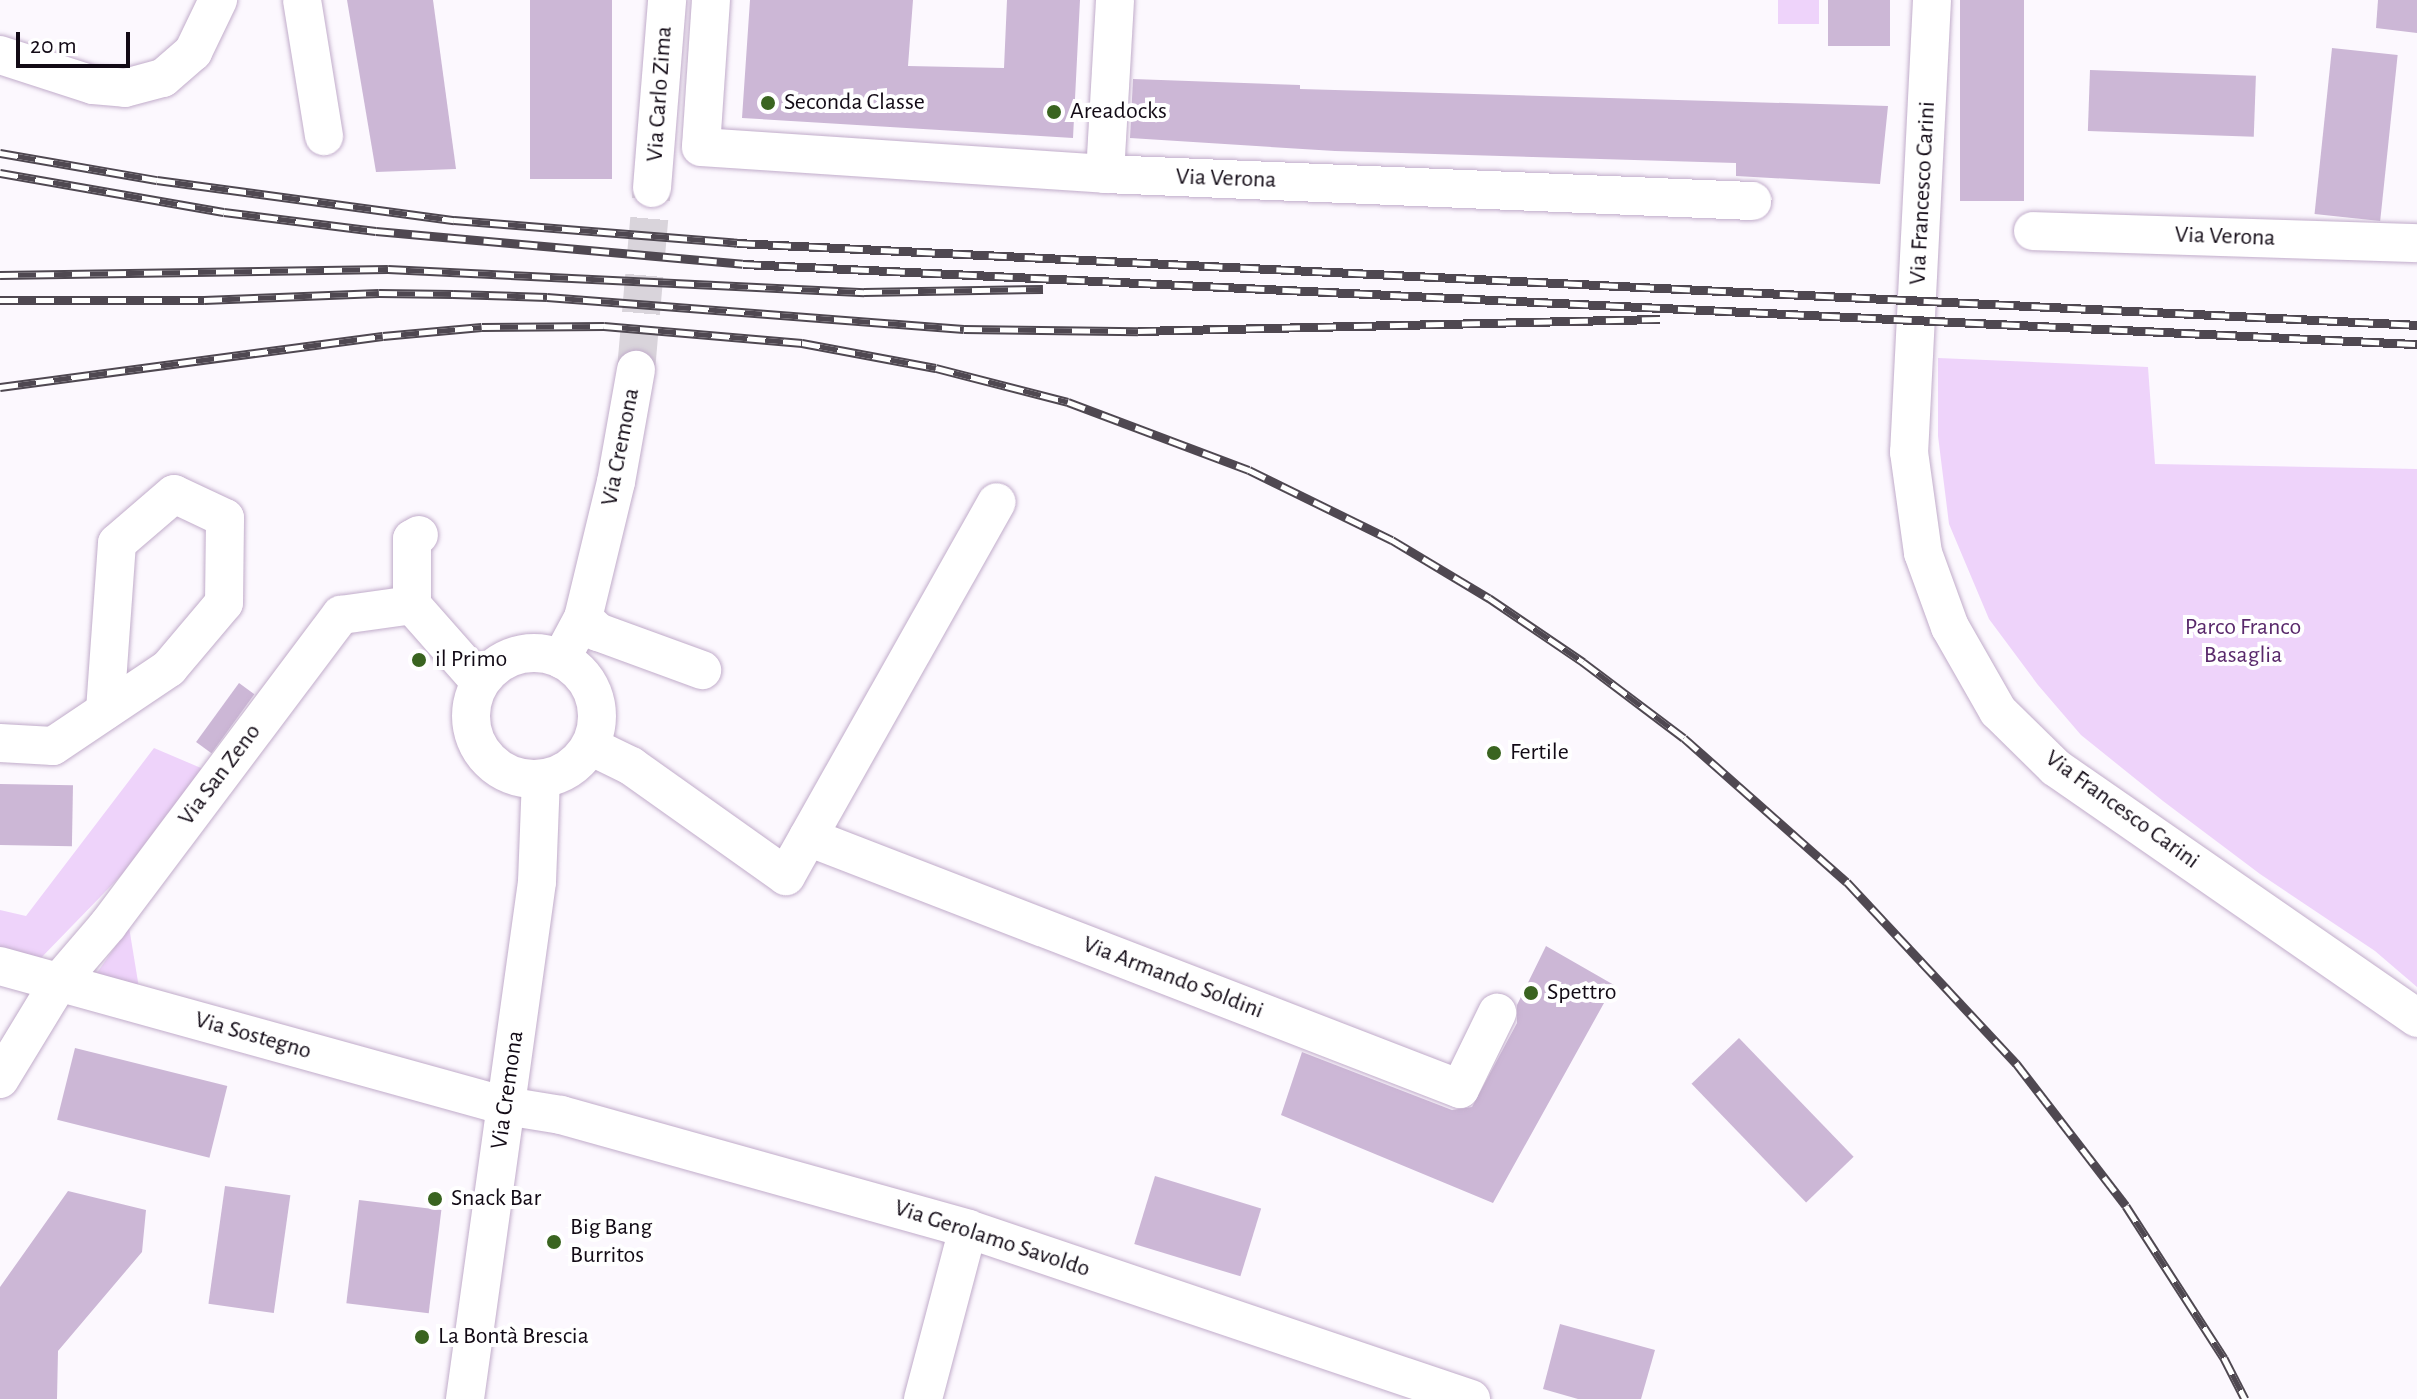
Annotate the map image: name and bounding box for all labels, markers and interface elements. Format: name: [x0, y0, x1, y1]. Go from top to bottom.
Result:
scale bar: [20, 16, 134, 66]
street label: Via Carlo Zima: [641, 25, 679, 163]
text: 20 m: [30, 34, 77, 58]
place label: Seconda Classe: [784, 89, 925, 117]
marker: Seconda Classe: [759, 94, 777, 112]
place label: Areadocks: [1070, 98, 1167, 126]
street label: Via Francesco Carini: [1904, 100, 1942, 286]
marker: Areadocks: [1045, 103, 1063, 121]
street label: Via Verona: [1175, 163, 1277, 195]
street label: Via Verona: [2174, 221, 2276, 253]
street label: Via Cremona: [595, 386, 647, 508]
park label: Parco Franco Basaglia: [2185, 614, 2301, 670]
place label: il Primo: [435, 646, 507, 674]
marker: il Primo: [410, 651, 428, 669]
street label: Via San Zeno: [172, 719, 268, 831]
place label: Fertile: [1510, 739, 1569, 767]
marker: Fertile: [1485, 744, 1503, 762]
street label: Via Francesco Carini: [2039, 744, 2205, 876]
street label: Via Armando Soldini: [1079, 930, 1267, 1026]
place label: Spettro: [1547, 979, 1616, 1007]
marker: Spettro: [1522, 984, 1540, 1002]
street label: Via Sostegno: [191, 1006, 315, 1066]
street label: Via Cremona: [485, 1029, 531, 1151]
place label: Snack Bar: [451, 1185, 541, 1213]
marker: Snack Bar: [426, 1190, 444, 1208]
street label: Via Gerolamo Savoldo: [891, 1194, 1093, 1284]
place label: Big Bang Burritos: [570, 1214, 652, 1270]
marker: Big Bang Burritos: [545, 1233, 563, 1251]
place label: La Bontà Brescia: [438, 1323, 589, 1351]
marker: La Bontà Brescia: [413, 1328, 431, 1346]

